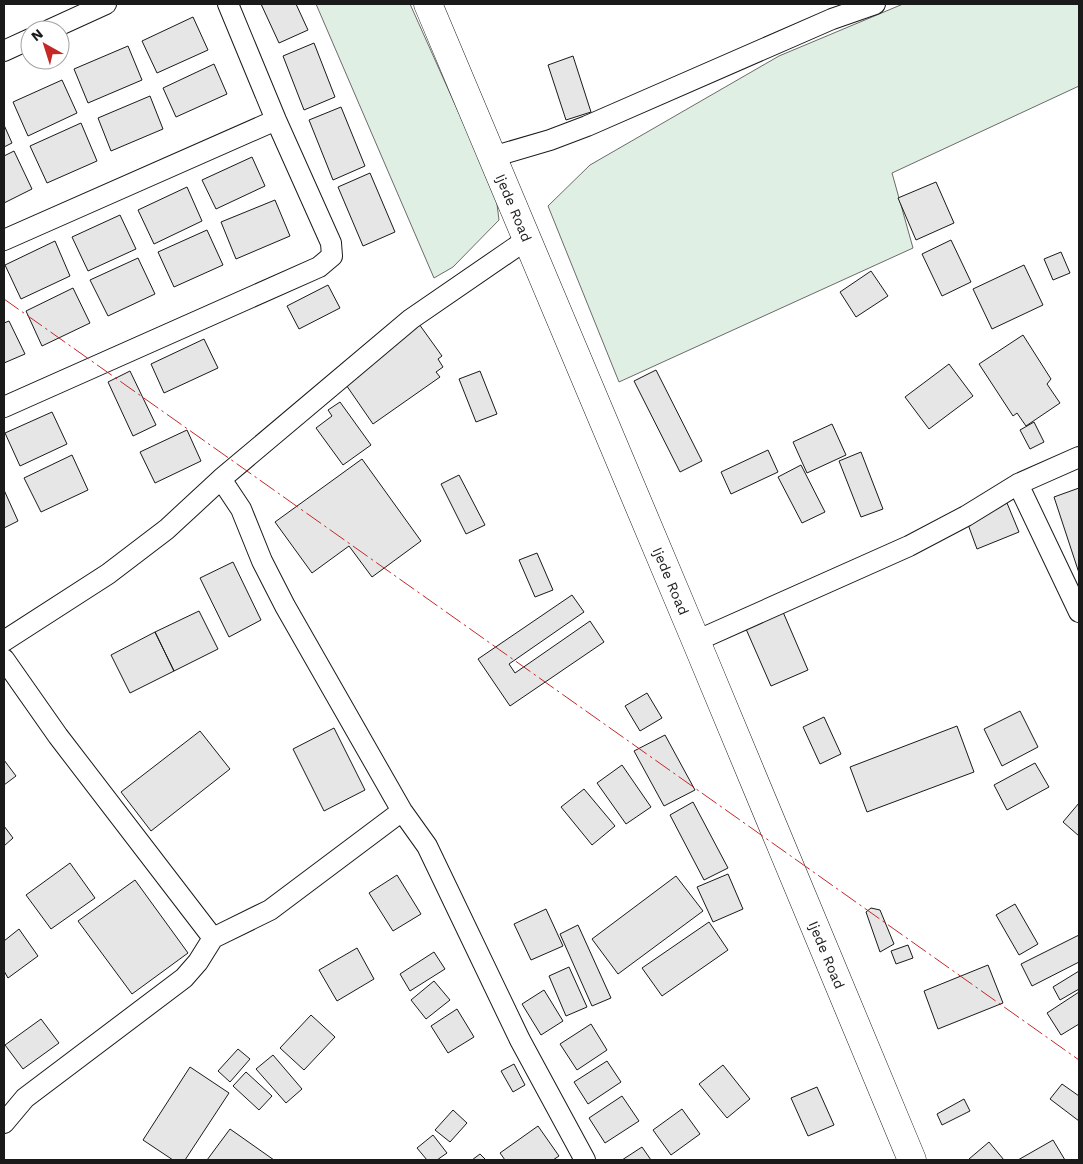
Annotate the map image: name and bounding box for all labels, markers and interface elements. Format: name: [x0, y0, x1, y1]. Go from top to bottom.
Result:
north arrow: [20, 20, 70, 70]
text: N: [28, 25, 46, 44]
street label: Ijede Road: [492, 172, 535, 244]
street label: Ijede Road: [649, 545, 692, 617]
street label: Ijede Road: [805, 919, 848, 991]

